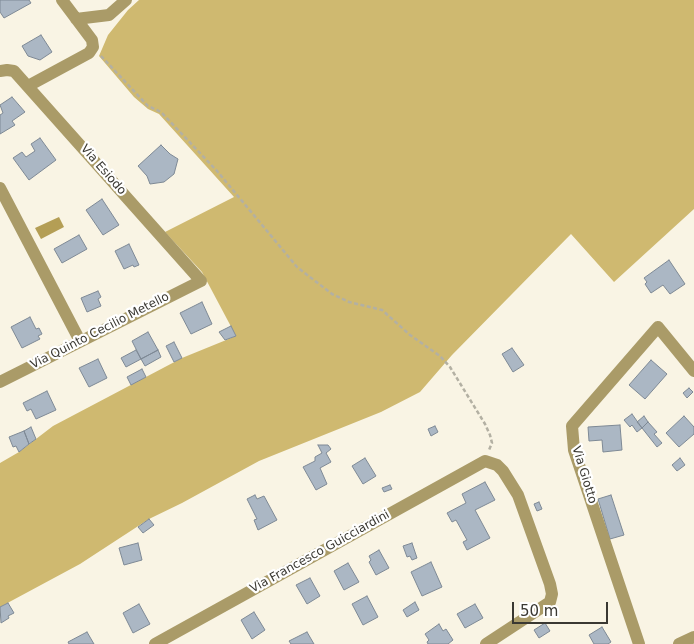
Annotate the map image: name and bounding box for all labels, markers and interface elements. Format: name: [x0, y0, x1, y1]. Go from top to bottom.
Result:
street label: Via Esiodo: [77, 142, 129, 198]
street label: Via Quinto Cecilio Metello: [28, 290, 172, 372]
street label: Via Giotto: [568, 445, 600, 505]
street label: Via Francesco Guicciardini: [248, 508, 392, 596]
scale bar: [514, 592, 610, 624]
text: 50 m: [520, 602, 558, 620]

